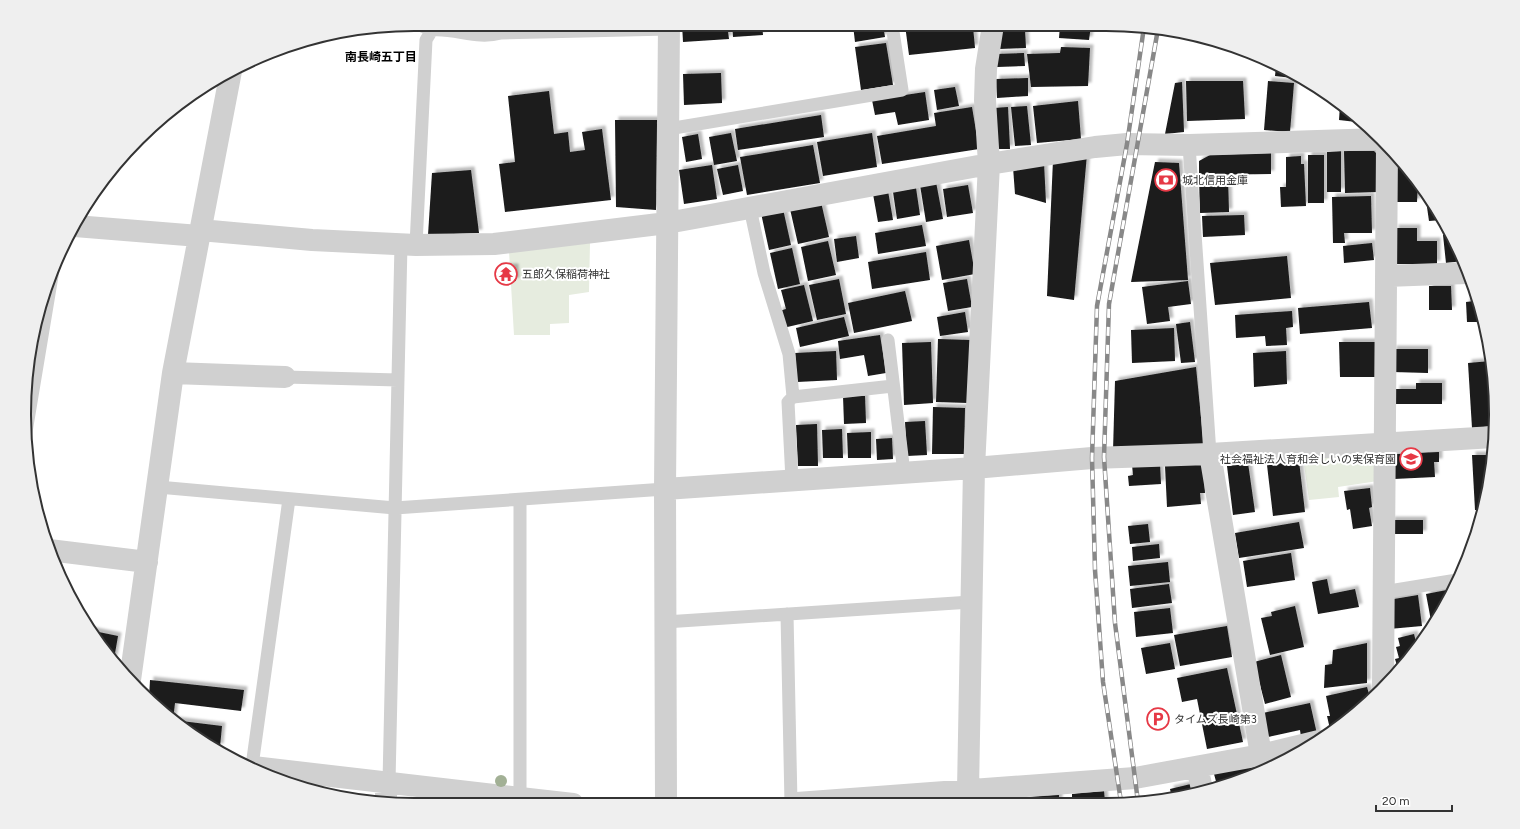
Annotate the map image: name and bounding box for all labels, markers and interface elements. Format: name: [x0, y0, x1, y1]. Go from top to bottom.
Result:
district label: 南長崎五丁目: [345, 50, 417, 64]
bank icon: 城北信用金庫: [1153, 167, 1179, 193]
place label: 城北信用金庫: [1182, 174, 1248, 187]
temple icon: 五郎久保稲荷神社: [493, 261, 519, 287]
place label: 五郎久保稲荷神社: [522, 268, 610, 281]
school or university icon: 社会福祉法人育和会しいの実保育園: [1398, 446, 1424, 472]
place label: 社会福祉法人育和会しいの実保育園: [1220, 453, 1396, 466]
parking icon: タイムズ長崎第3: [1145, 706, 1171, 732]
place label: タイムズ長崎第3: [1174, 713, 1257, 726]
scale bar: [1376, 787, 1452, 813]
text: 20 m: [1382, 794, 1410, 808]

